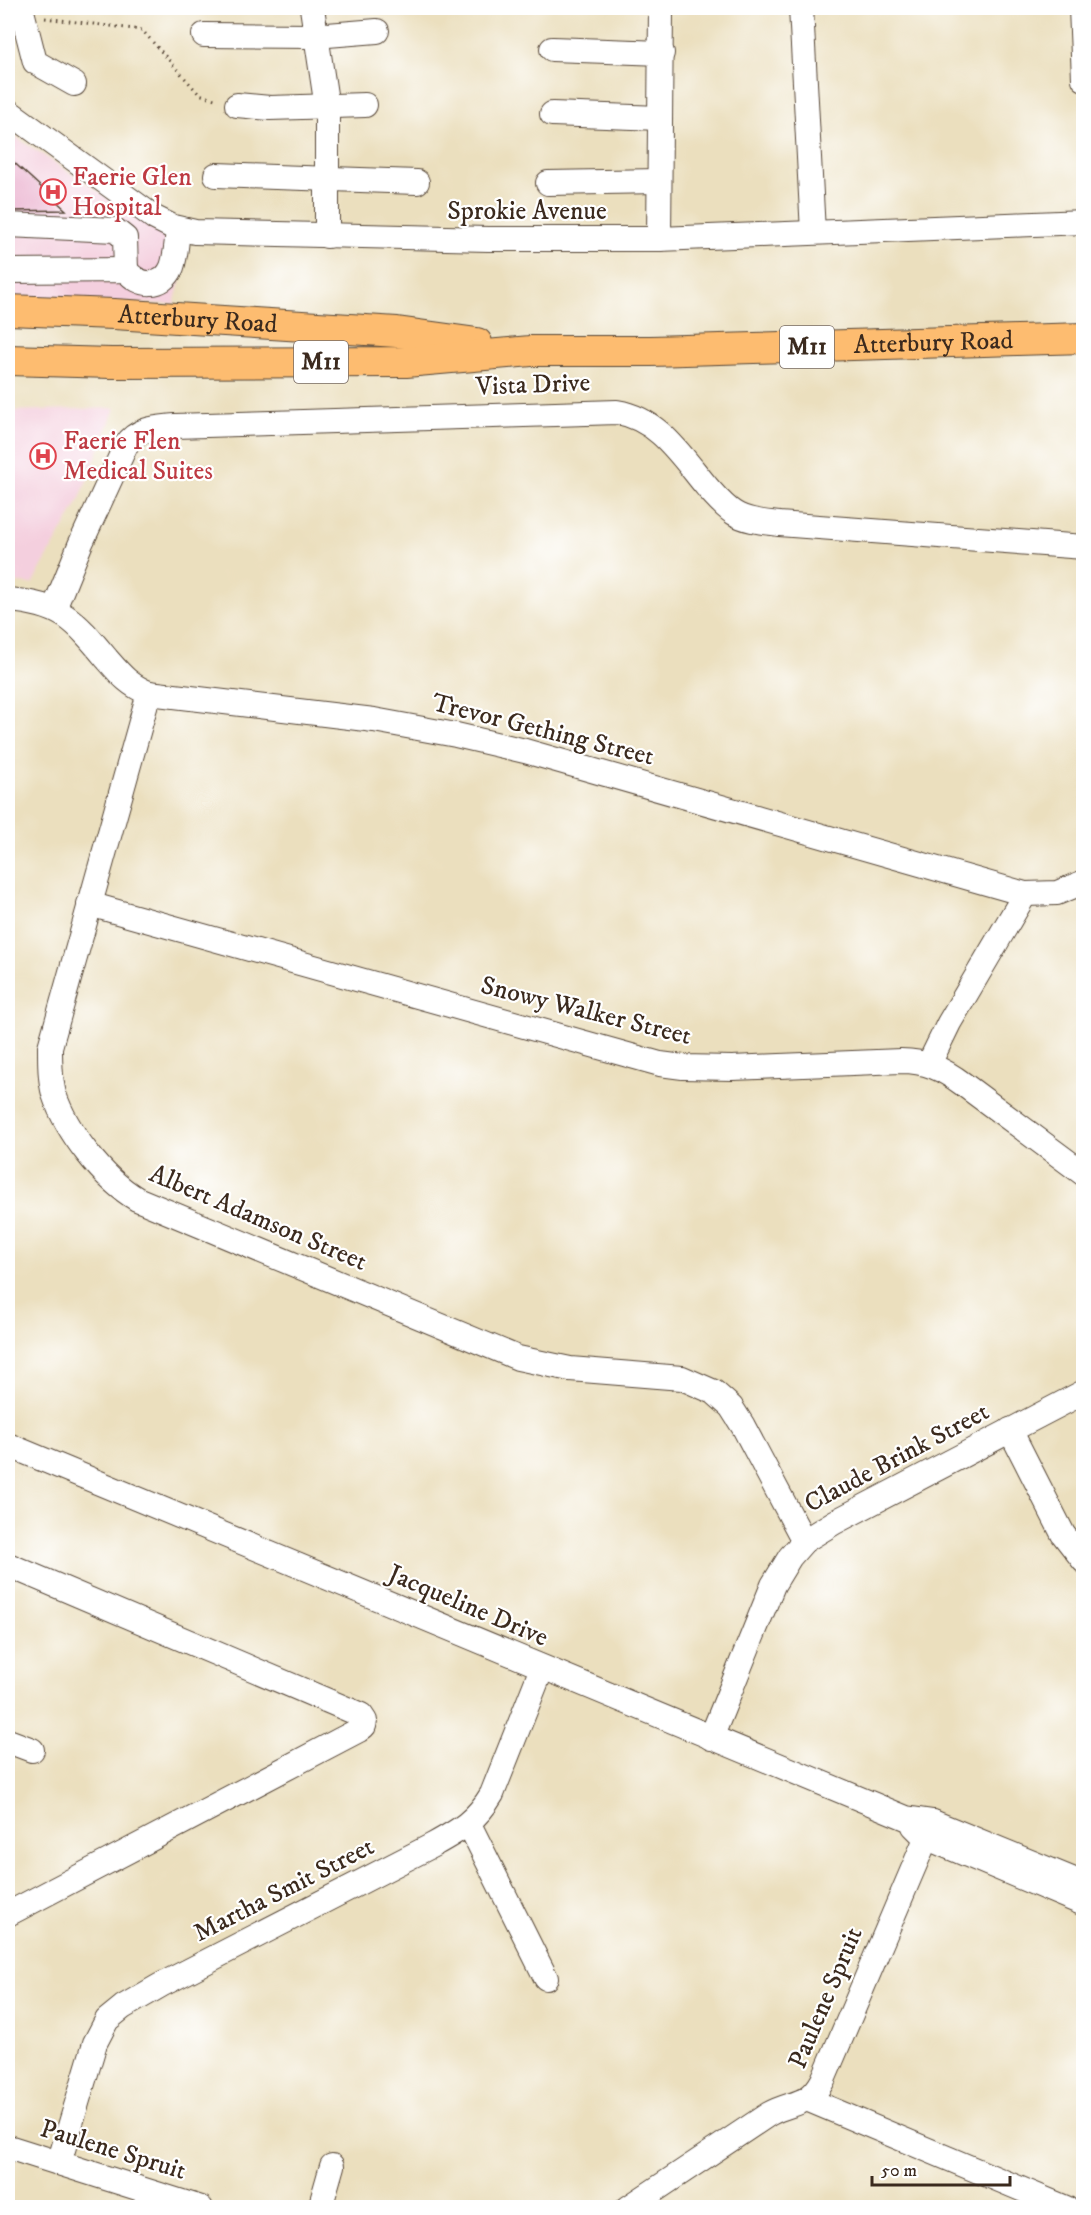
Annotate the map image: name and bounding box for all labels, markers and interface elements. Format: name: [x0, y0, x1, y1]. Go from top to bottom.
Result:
place label: Faerie Glen Hospital: [72, 161, 192, 224]
hospital icon: Faerie Glen Hospital: [38, 177, 68, 207]
street label: Sprokie Avenue: [447, 195, 607, 228]
street label: Atterbury Road: [117, 298, 279, 341]
street label: Atterbury Road: [853, 324, 1014, 361]
road number: M11: [780, 326, 834, 368]
road number: M11: [294, 341, 348, 383]
street label: Vista Drive: [474, 367, 591, 404]
place label: Faerie Flen Medical Suites: [63, 425, 213, 488]
hospital icon: Faerie Flen Medical Suites: [28, 441, 58, 471]
street label: Trevor Gething Street: [429, 686, 657, 774]
street label: Snowy Walker Street: [477, 969, 695, 1053]
street label: Albert Adamson Street: [144, 1157, 372, 1279]
street label: Claude Brink Street: [799, 1395, 995, 1521]
street label: Jacqueline Drive: [381, 1557, 553, 1654]
street label: Martha Smit Street: [188, 1830, 380, 1950]
street label: Paulene Spruit: [781, 1922, 871, 2074]
street label: Paulene Spruit: [36, 2112, 190, 2188]
scale bar: [872, 2149, 1010, 2187]
text: 50 m: [881, 2160, 917, 2182]

